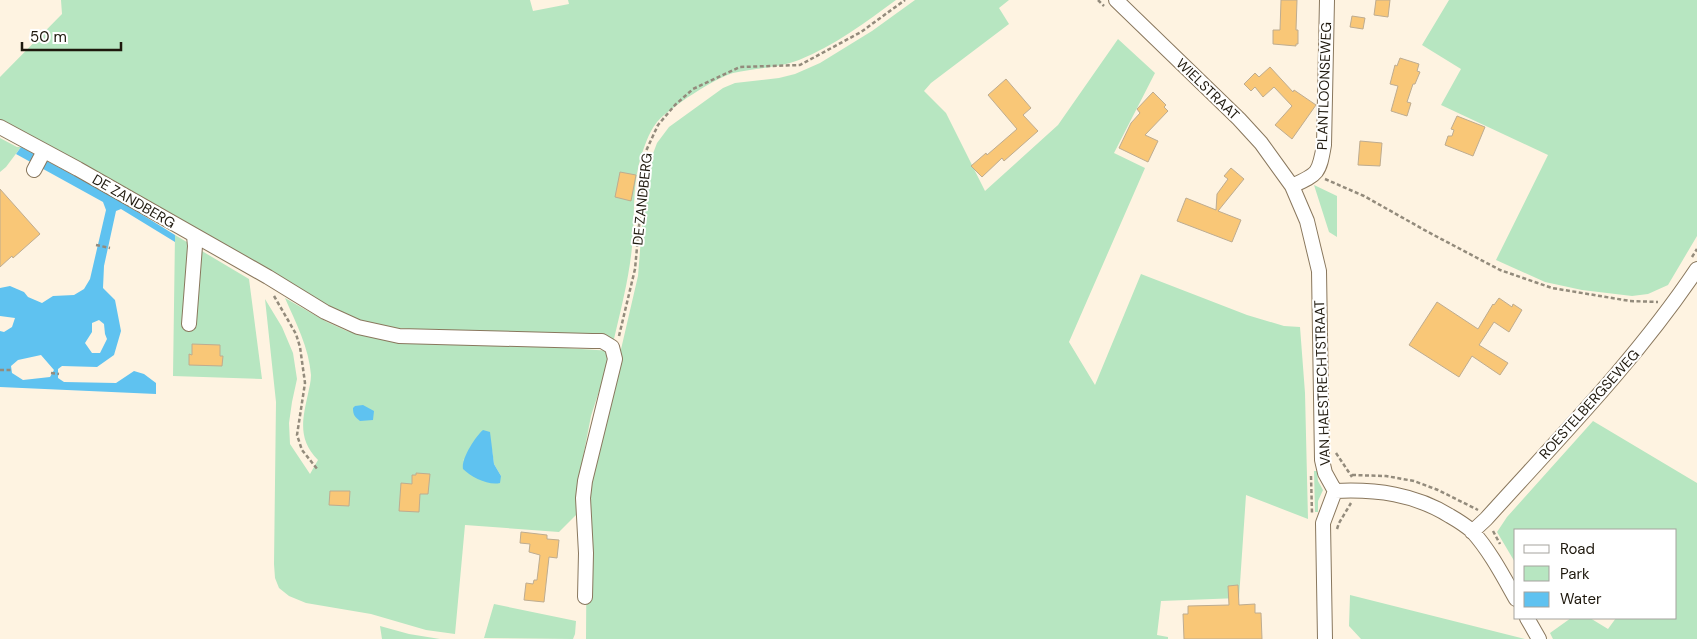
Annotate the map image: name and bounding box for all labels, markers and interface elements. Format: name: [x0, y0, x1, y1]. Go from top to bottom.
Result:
scale bar: [22, 20, 121, 52]
street label: PLANTLOONSEWEG: [1313, 22, 1335, 150]
text: 50 m: [30, 27, 67, 47]
street label: WIELSTRAAT: [1173, 54, 1244, 124]
street label: DE ZANDBERG: [628, 152, 656, 246]
street label: DE ZANDBERG: [89, 170, 179, 232]
street label: VAN HAESTRECHTSTRAAT: [1310, 300, 1334, 466]
street label: ROESTELBERGSEWEG: [1535, 345, 1643, 463]
legend: [1514, 529, 1677, 619]
text: Road: [1560, 539, 1595, 559]
text: Park: [1560, 564, 1590, 584]
text: Water: [1560, 589, 1602, 609]

